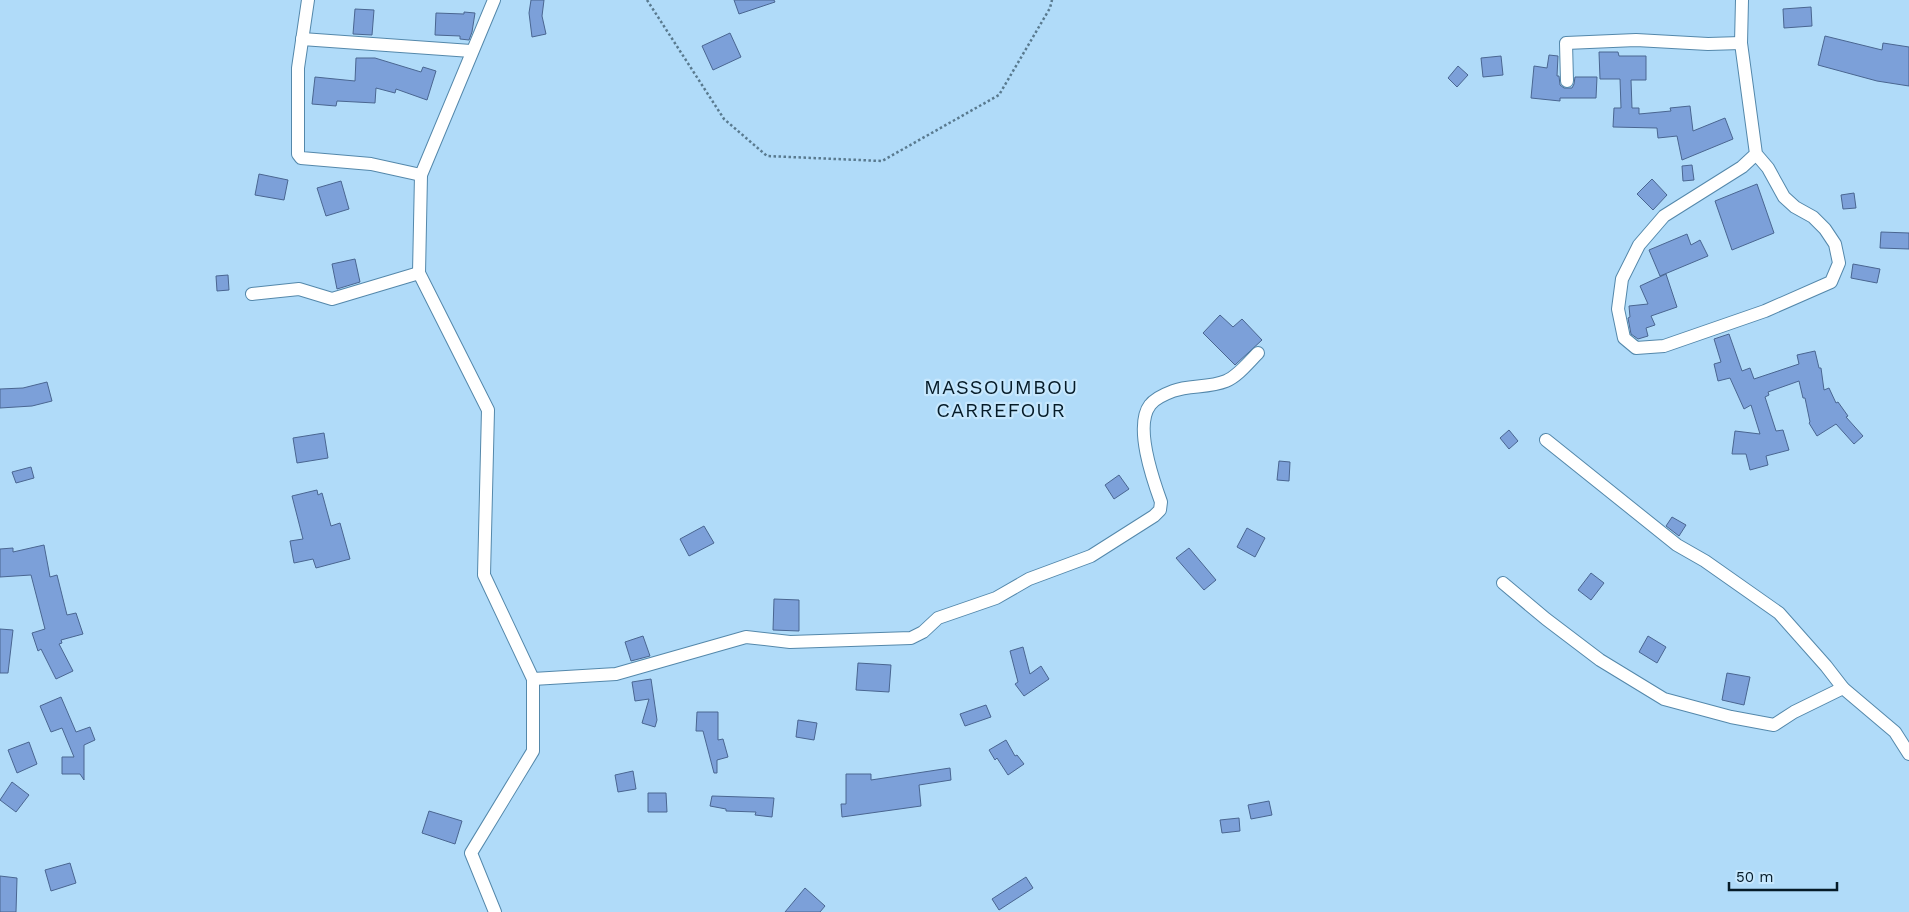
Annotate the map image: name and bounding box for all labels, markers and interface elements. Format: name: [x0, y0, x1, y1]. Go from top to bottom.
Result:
district label: MASSOUMBOU CARREFOUR: [924, 375, 1078, 422]
scale bar: [1729, 860, 1836, 892]
text: 50 m: [1736, 868, 1773, 886]

